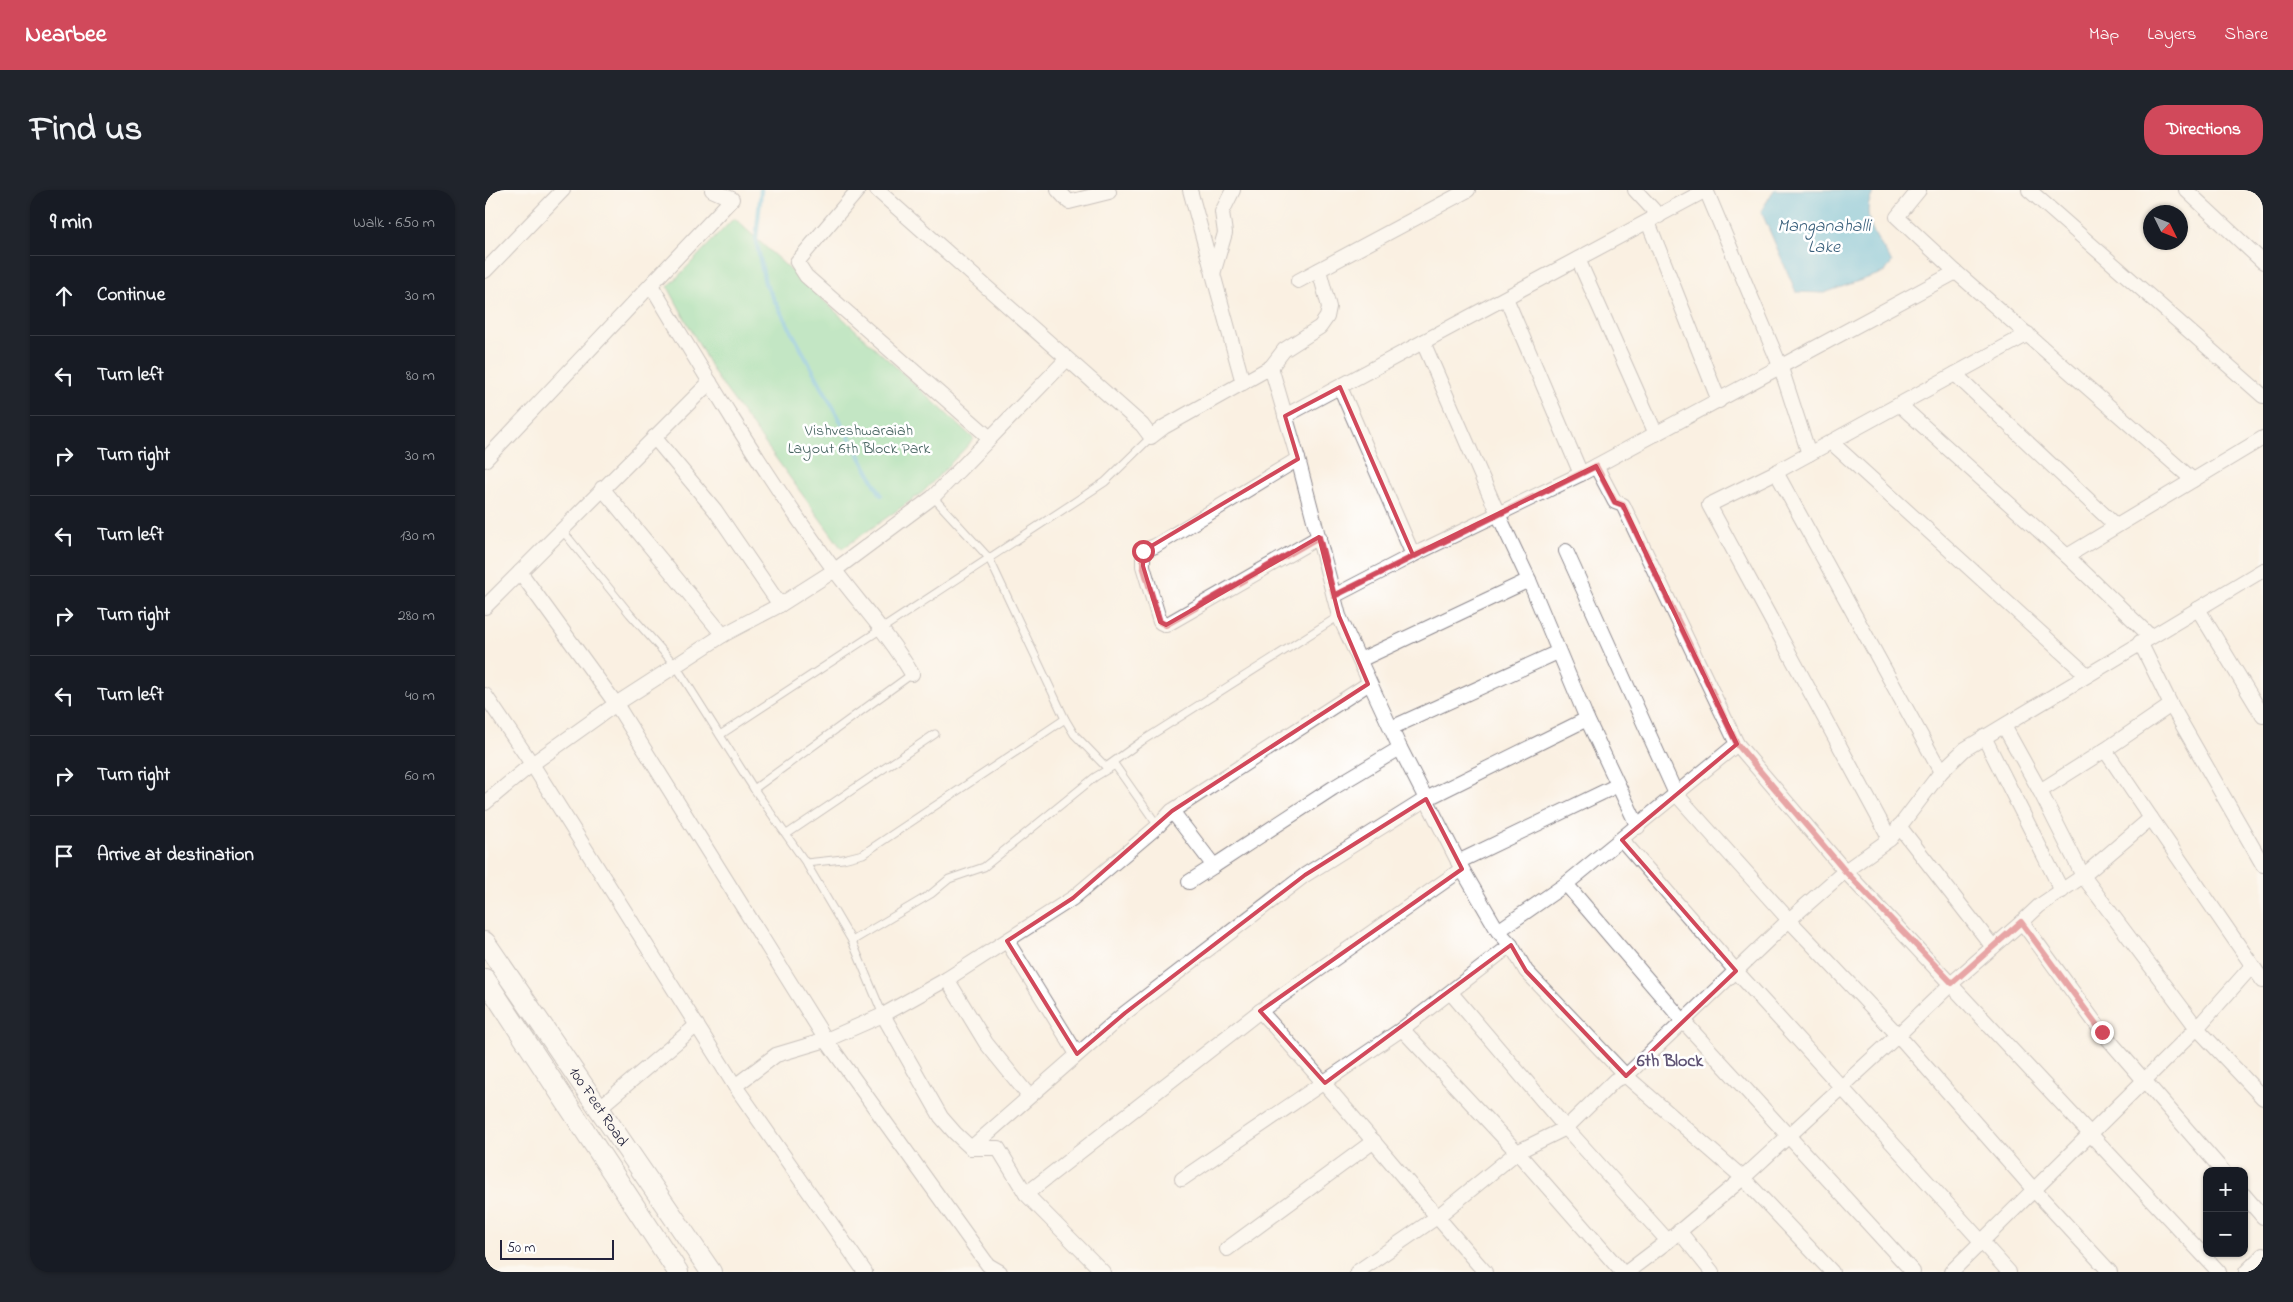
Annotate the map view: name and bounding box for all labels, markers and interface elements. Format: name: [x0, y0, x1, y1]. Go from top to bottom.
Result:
text: Nearbee: [25, 18, 107, 53]
text: Map: [2089, 22, 2119, 48]
text: Layers: [2147, 22, 2197, 48]
text: Share: [2225, 22, 2268, 48]
text: Find us: [30, 105, 142, 156]
button: Directions: [2144, 105, 2263, 155]
north arrow: [2143, 205, 2188, 250]
text: 9 min: [50, 208, 92, 238]
text: Walk · 650 m: [353, 211, 435, 235]
water label: Manganahalli Lake: [1777, 214, 1873, 261]
icon: ahead: [50, 282, 78, 310]
text: Continue: [97, 282, 165, 309]
text: 30 m: [405, 284, 435, 308]
icon: left: [50, 362, 78, 390]
text: Turn left: [97, 362, 164, 389]
text: 80 m: [406, 364, 435, 388]
park label: Vishveshwaraiah Layout 6th Block Park: [788, 419, 931, 461]
icon: right: [50, 442, 78, 470]
text: Turn right: [97, 442, 170, 469]
text: 30 m: [405, 444, 435, 468]
icon: left: [50, 522, 78, 550]
text: Turn left: [97, 522, 164, 549]
text: 130 m: [400, 524, 435, 548]
route start: [1132, 540, 1155, 563]
icon: right: [50, 602, 78, 630]
text: Turn right: [97, 602, 170, 629]
text: 280 m: [398, 604, 435, 628]
icon: left: [50, 682, 78, 710]
text: Turn left: [97, 682, 164, 709]
text: 40 m: [405, 684, 435, 708]
icon: right: [50, 762, 78, 790]
text: Turn right: [97, 762, 170, 789]
text: 60 m: [405, 764, 435, 788]
icon: arrive: [50, 842, 78, 870]
text: Arrive at destination: [97, 842, 254, 869]
route end: [2091, 1021, 2114, 1044]
district label: 6th Block: [1637, 1049, 1704, 1075]
street label: 100 Feet Road: [562, 1062, 634, 1152]
map controls: [2203, 1167, 2248, 1257]
button: +: [2203, 1167, 2248, 1212]
button: −: [2203, 1212, 2248, 1257]
scale bar: [500, 1237, 614, 1260]
text: 50 m: [507, 1238, 535, 1259]

